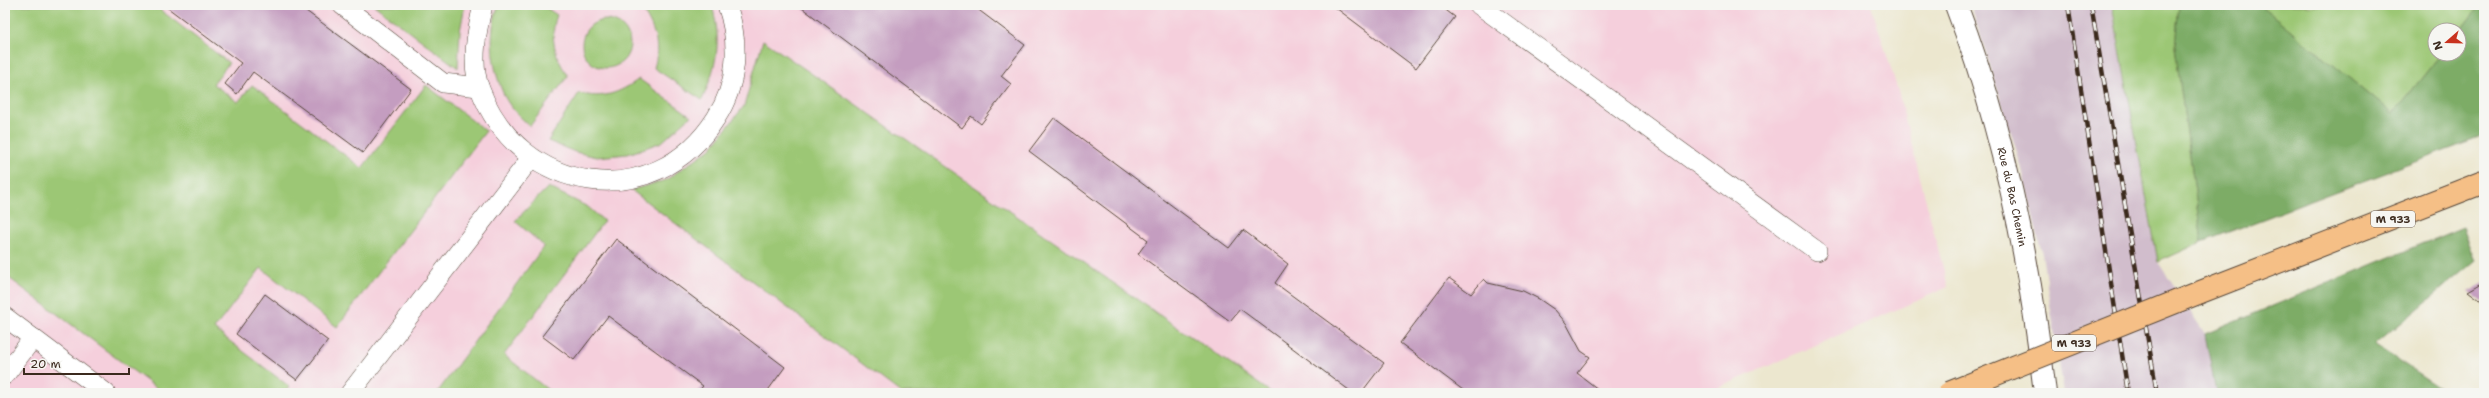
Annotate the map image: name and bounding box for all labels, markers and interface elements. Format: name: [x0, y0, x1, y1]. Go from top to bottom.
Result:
north arrow: [2427, 22, 2467, 62]
text: N: [2429, 38, 2447, 52]
street label: Rue du Bas Chemin: [1993, 145, 2030, 248]
road number: M 933: [2371, 211, 2415, 227]
road number: M 933: [2052, 335, 2096, 351]
scale bar: [24, 350, 129, 376]
text: 20 m: [30, 356, 61, 372]

